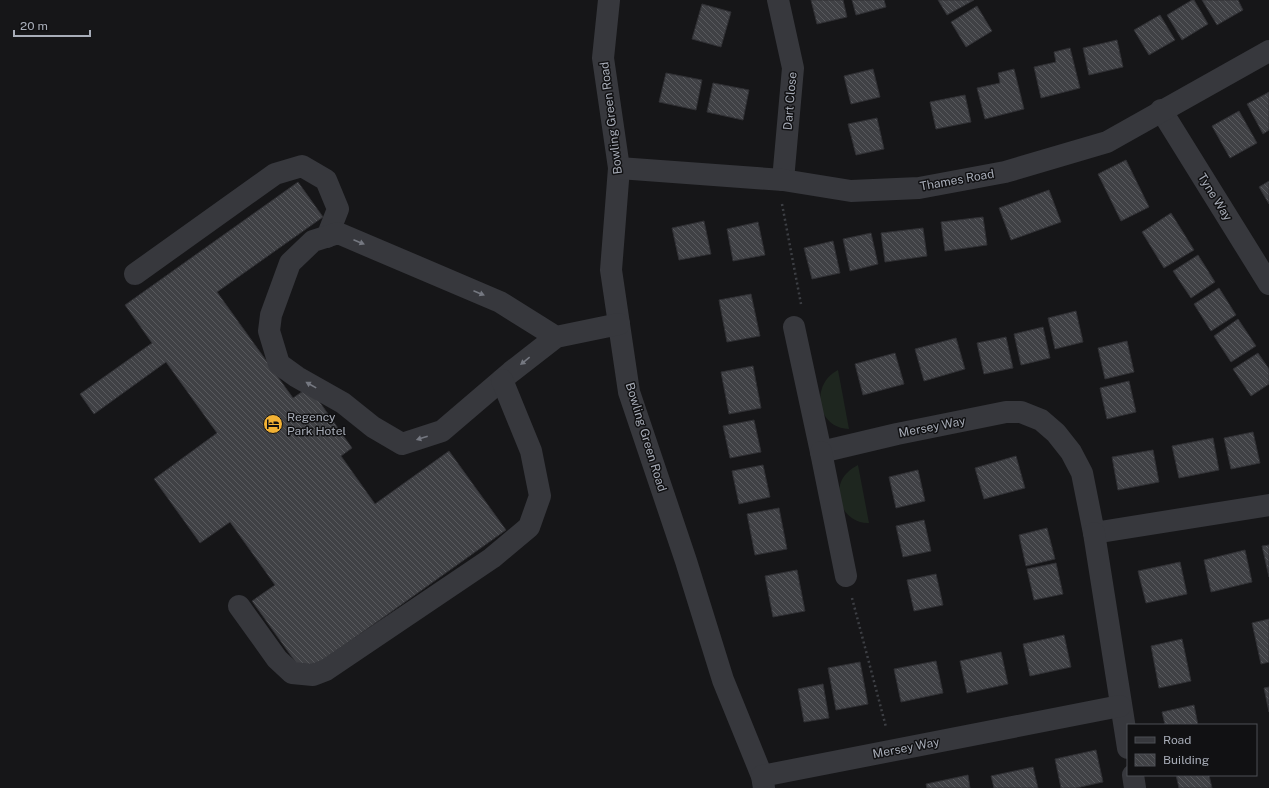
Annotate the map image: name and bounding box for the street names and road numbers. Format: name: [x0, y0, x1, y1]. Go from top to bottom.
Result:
street label: Bowling Green Road: [597, 61, 625, 175]
street label: Dart Close: [780, 71, 800, 131]
street label: Thames Road: [919, 167, 995, 193]
street label: Tyne Way: [1195, 171, 1235, 224]
street label: Bowling Green Road: [623, 381, 669, 493]
street label: Mersey Way: [897, 414, 967, 440]
street label: Mersey Way: [871, 735, 941, 761]

